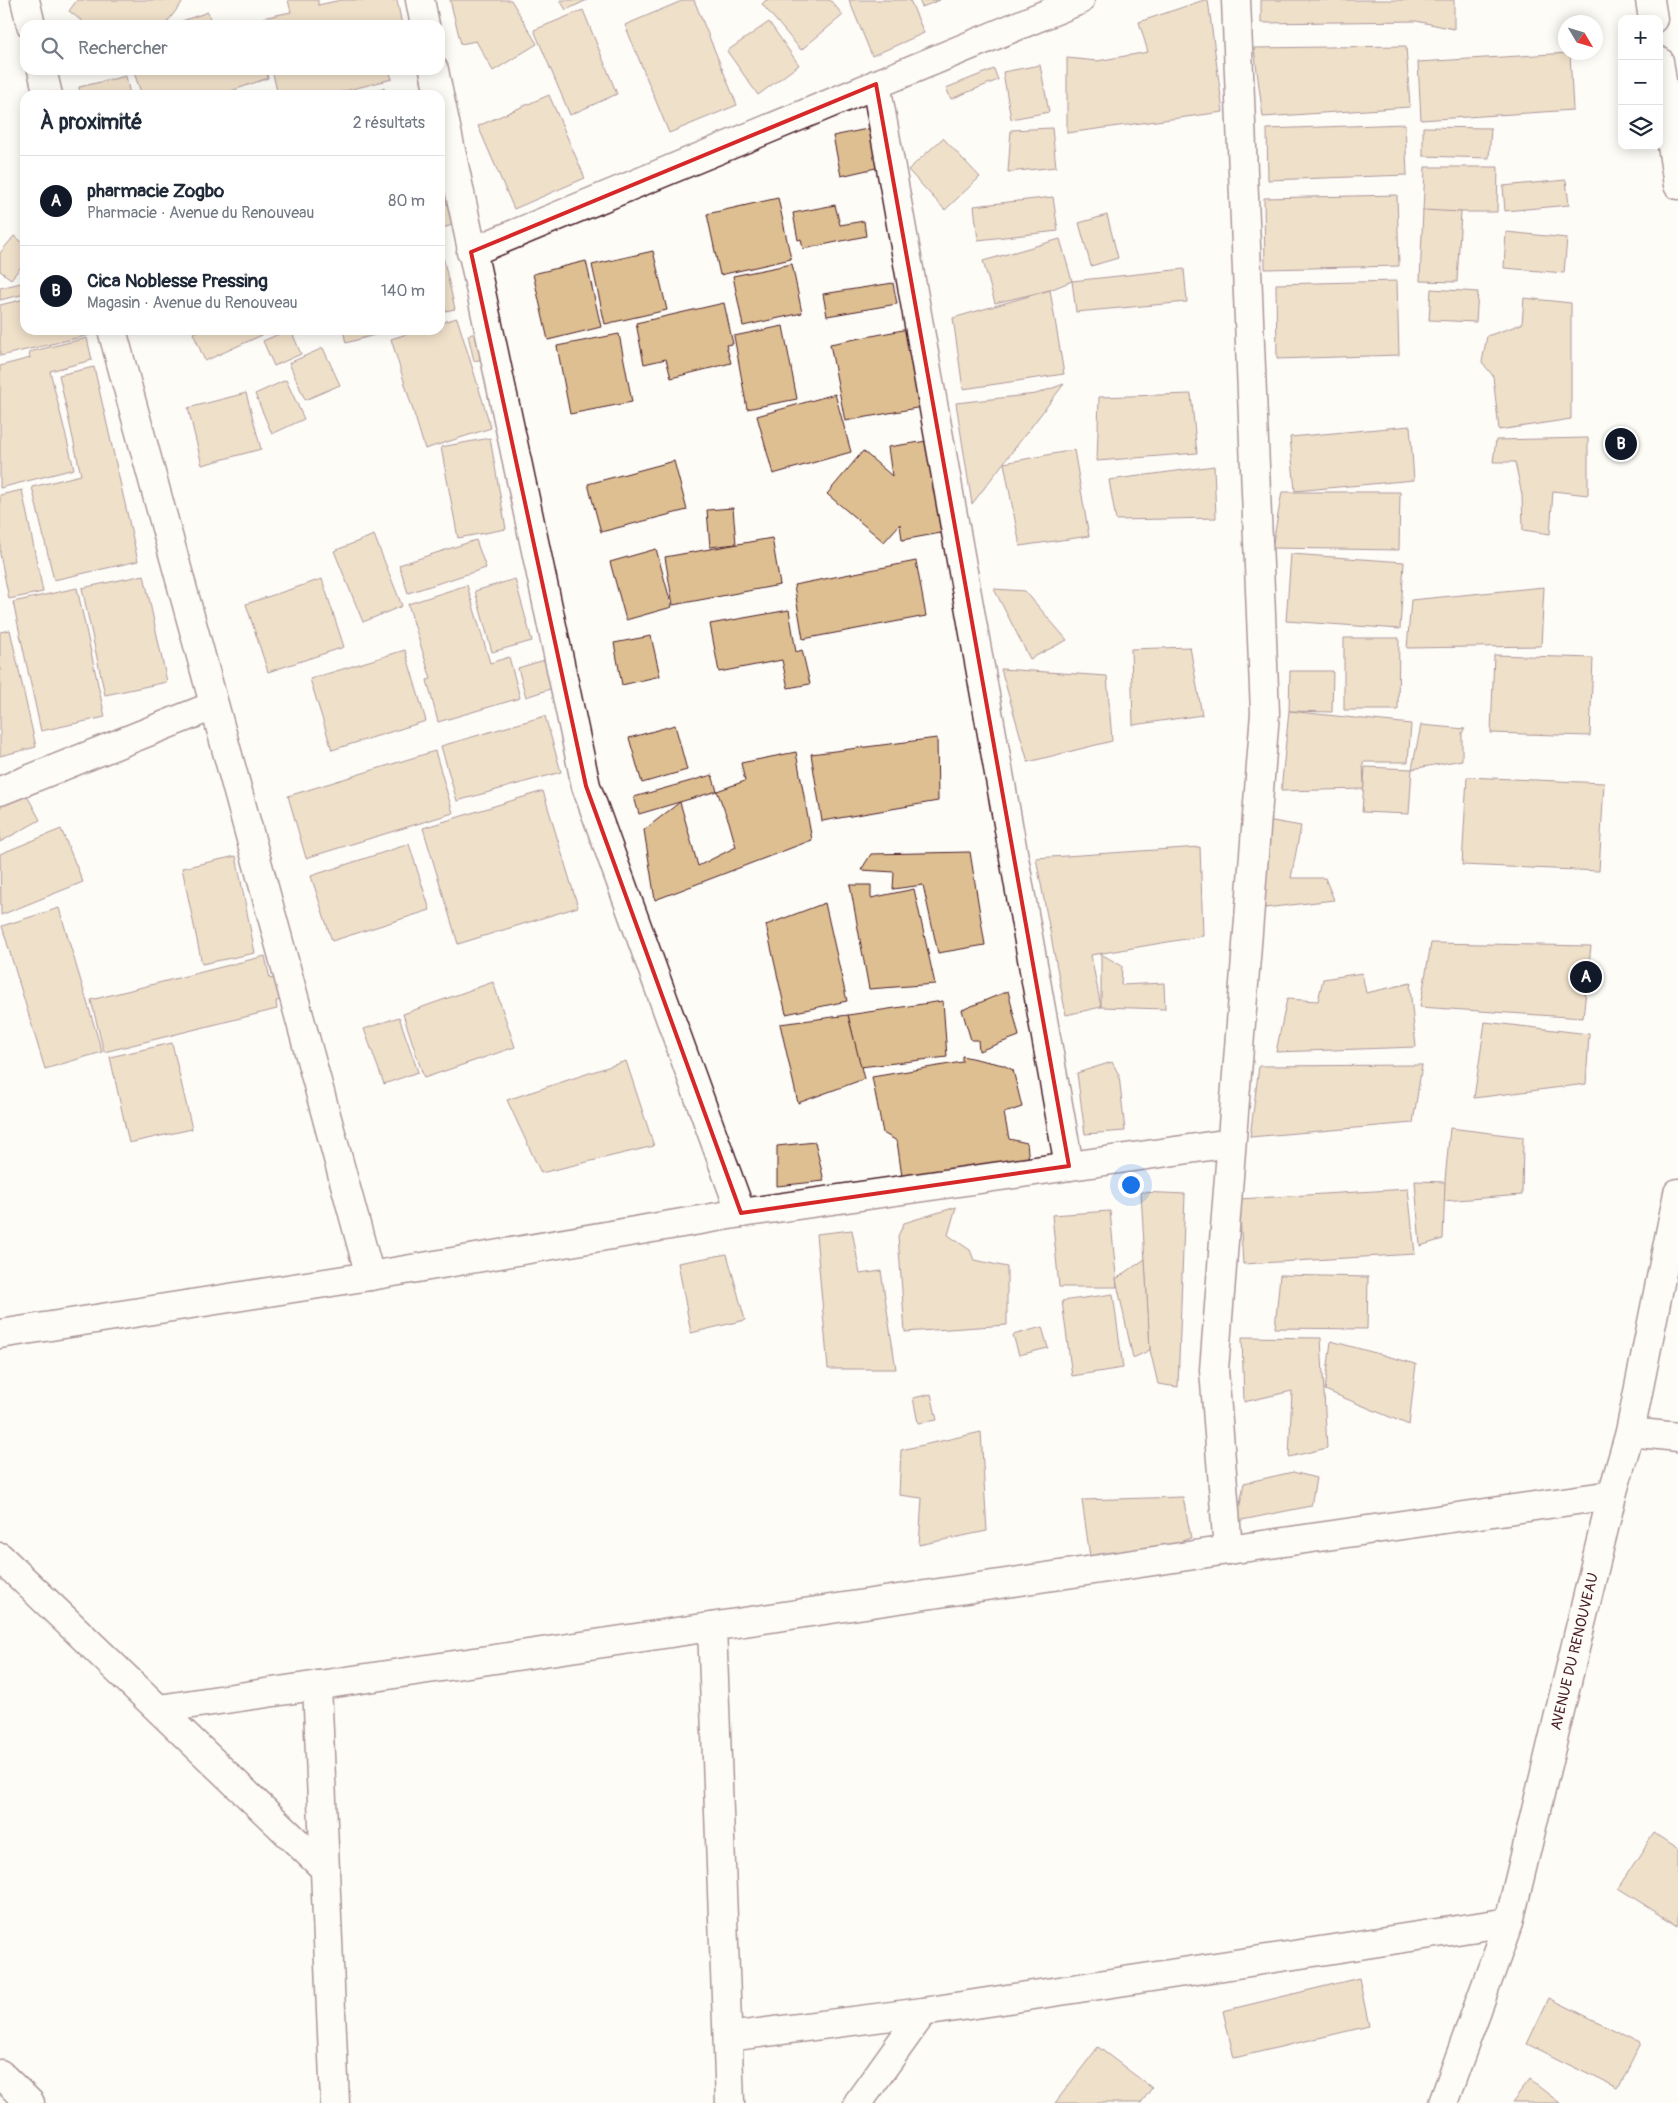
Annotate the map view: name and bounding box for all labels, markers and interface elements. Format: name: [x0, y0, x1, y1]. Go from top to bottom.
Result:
north arrow: [1558, 15, 1603, 60]
map controls: [1618, 15, 1663, 150]
button: +: [1618, 15, 1663, 60]
search box: [20, 20, 445, 75]
icon: search: [38, 34, 66, 62]
text: Rechercher: [78, 36, 168, 60]
button: −: [1618, 60, 1663, 105]
button: layers: [1618, 105, 1663, 150]
text: À proximité: [40, 109, 143, 136]
text: 2 résultats: [353, 113, 425, 133]
text: pharmacie Zogbo: [87, 179, 224, 203]
text: A: [51, 191, 61, 211]
text: 80 m: [388, 191, 425, 211]
text: Pharmacie · Avenue du Renouveau: [87, 203, 314, 223]
text: Cica Noblesse Pressing: [87, 269, 268, 293]
text: B: [51, 281, 61, 301]
text: 140 m: [381, 281, 425, 301]
text: Magasin · Avenue du Renouveau: [87, 293, 298, 313]
pin: B: [1605, 425, 1637, 463]
pin: A: [1570, 958, 1602, 996]
your location: [1118, 1172, 1144, 1198]
street label: AVENUE DU RENOUVEAU: [1547, 1571, 1603, 1732]

